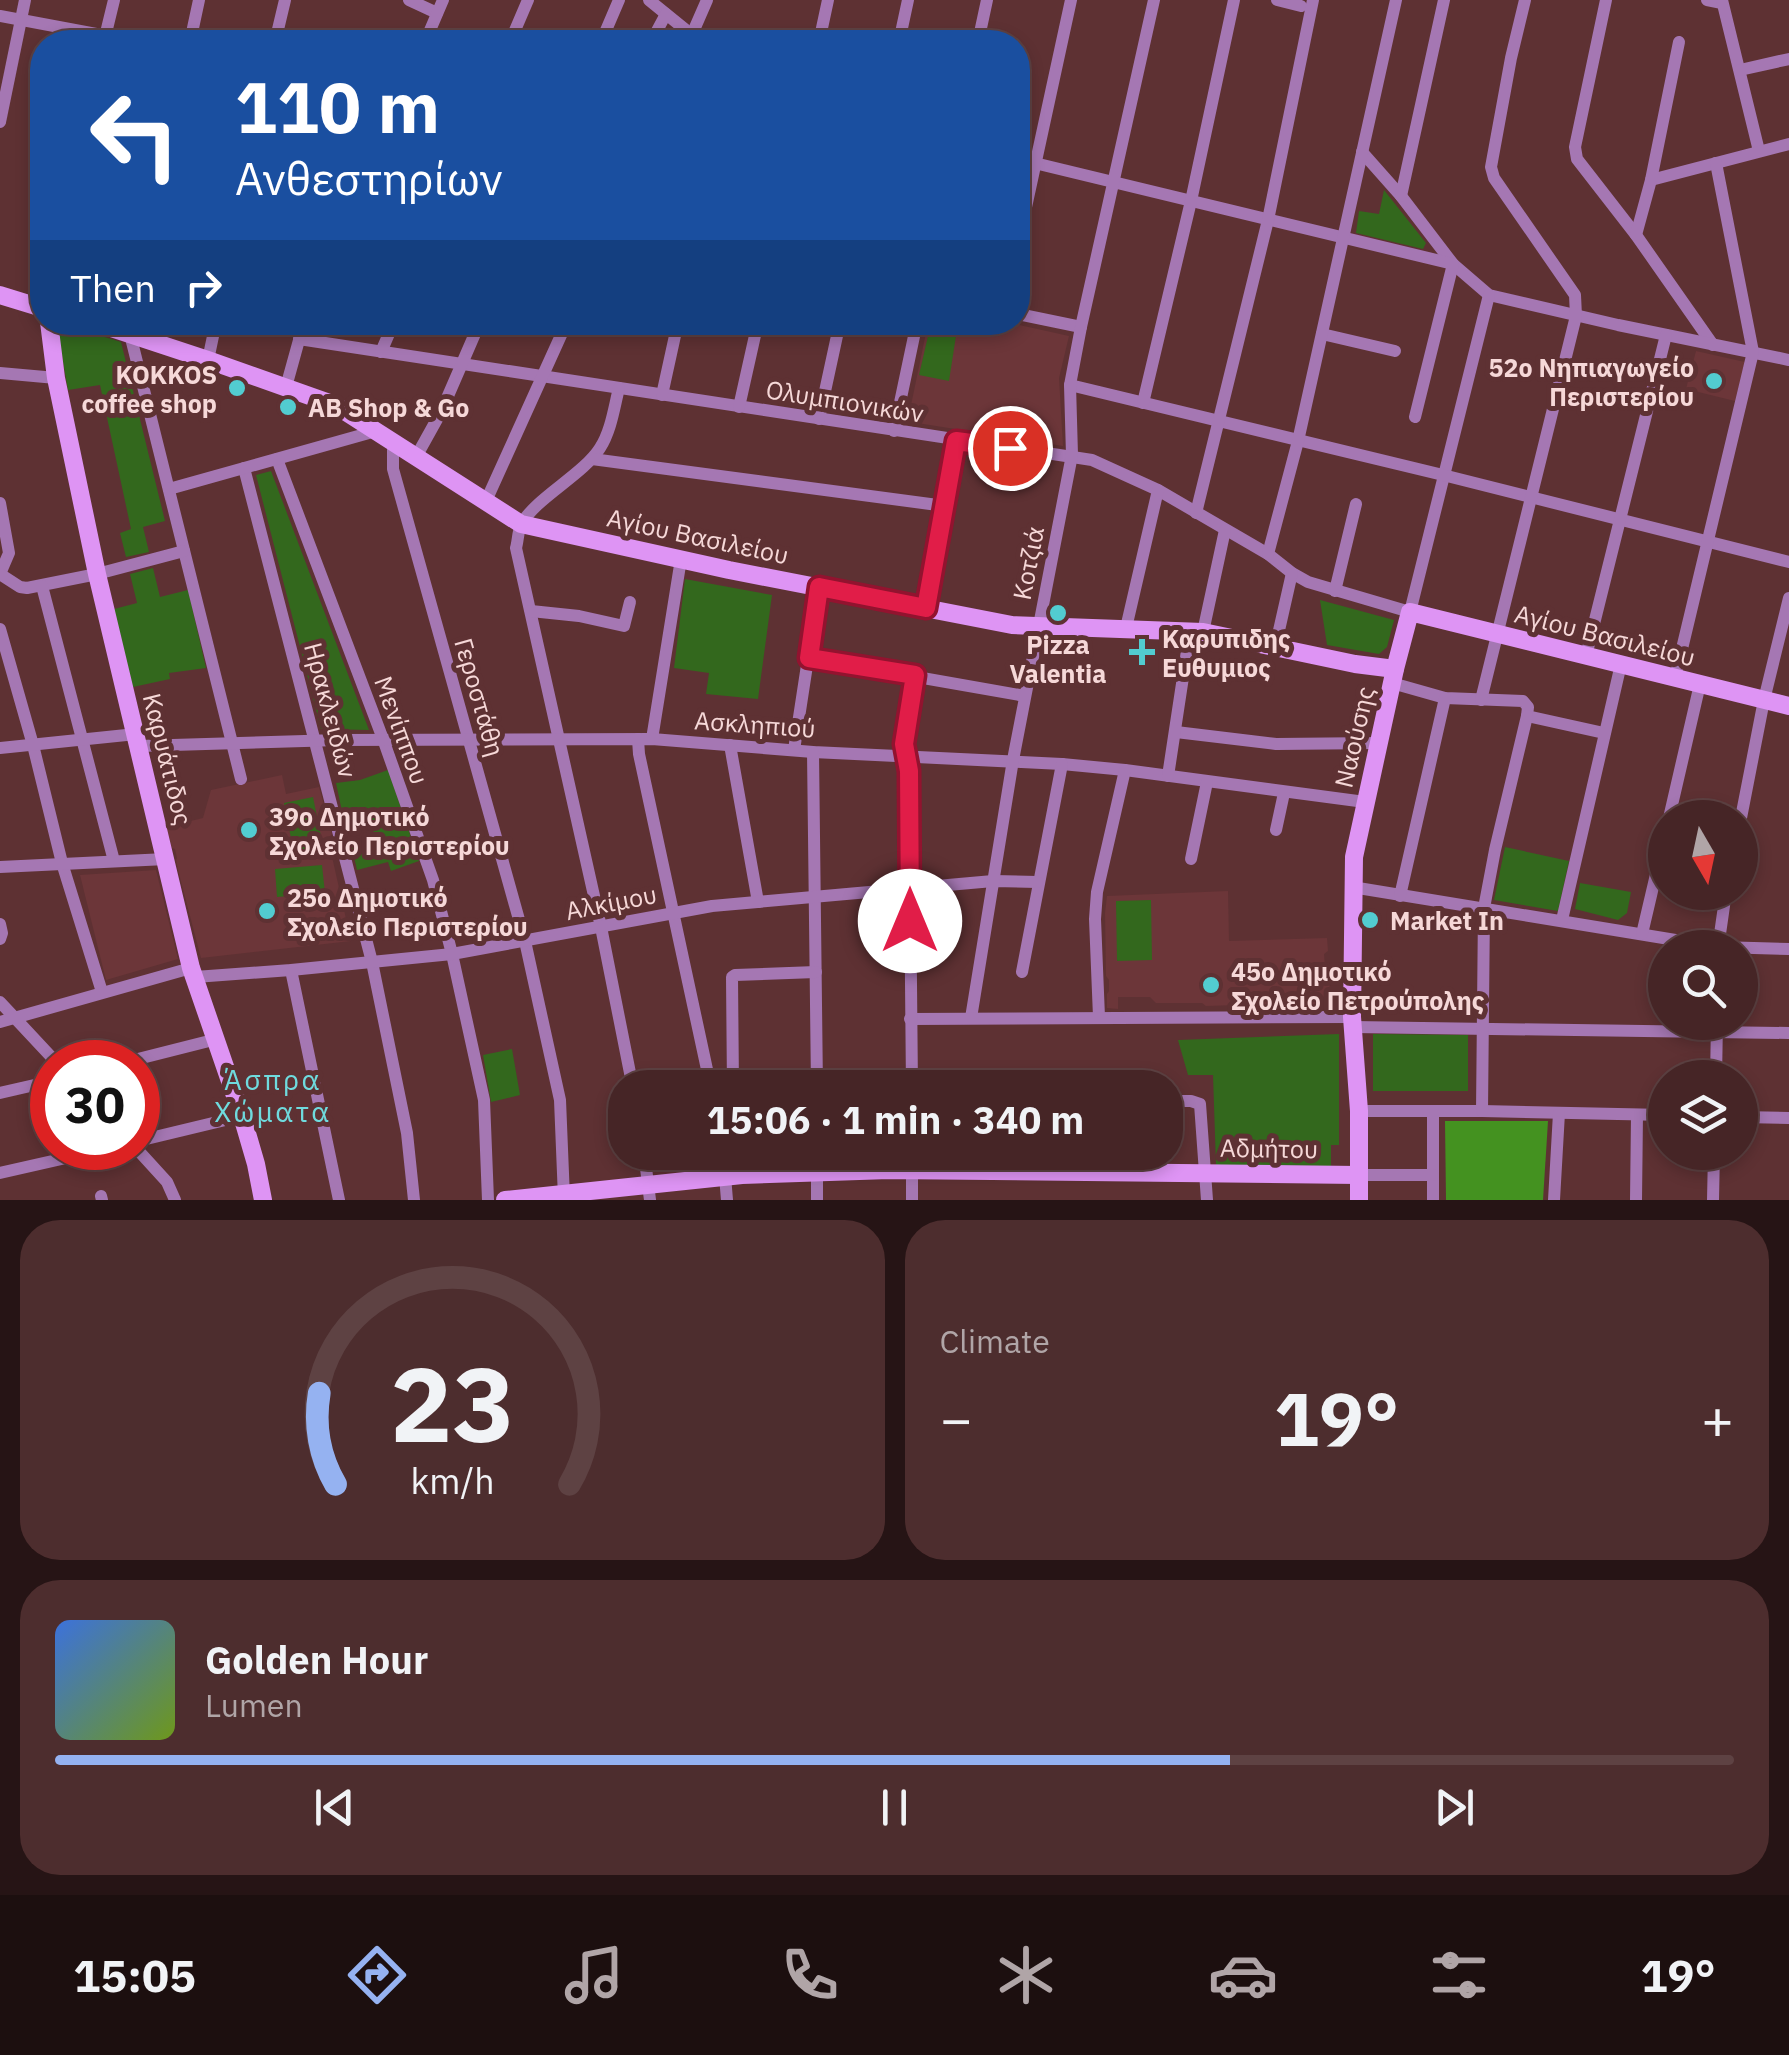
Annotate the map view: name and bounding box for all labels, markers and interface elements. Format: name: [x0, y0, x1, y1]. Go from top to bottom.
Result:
text: 110 m: [235, 61, 440, 152]
icon: left: [70, 70, 200, 200]
text: Ανθεστηρίων: [235, 149, 503, 207]
icon: right: [176, 260, 231, 315]
text: Then: [70, 263, 156, 312]
place label: 52ο Νηπιαγωγείο Περιστερίου: [1488, 351, 1694, 413]
place label: KOKKOS coffee shop: [81, 358, 217, 420]
marker: 52ο Νηπιαγωγείο Περιστερίου: [1703, 370, 1725, 392]
street label: Ολυμπιονικών: [764, 372, 926, 430]
marker: KOKKOS coffee shop: [226, 377, 248, 399]
place label: AB Shop & Go: [308, 391, 469, 424]
marker: AB Shop & Go: [277, 396, 299, 418]
pin: [968, 406, 1053, 491]
icon: arrive: [983, 421, 1038, 476]
street label: Αγίου Βασιλείου: [604, 501, 792, 571]
street label: Κοτζιά: [1005, 523, 1051, 603]
street label: Αγίου Βασιλείου: [1511, 597, 1699, 673]
marker: Pizza Valentia: [1047, 602, 1069, 624]
place label: Καρυπιδης Ευθυμιος: [1162, 622, 1291, 684]
place label: Pizza Valentia: [1010, 628, 1106, 690]
street label: Γεροστάθη: [447, 634, 513, 760]
street label: Ηρακλειδών: [297, 639, 365, 782]
marker: Καρυπιδης Ευθυμιος: [1131, 641, 1153, 663]
street label: Μενίππου: [367, 671, 437, 789]
street label: Ναούσης: [1326, 683, 1382, 791]
street label: Καρυάτιδος: [136, 690, 200, 828]
street label: Ασκληπιού: [693, 703, 817, 745]
place label: 39ο Δημοτικό Σχολείο Περιστερίου: [269, 800, 510, 862]
north arrow: [1648, 800, 1758, 910]
map controls: [1648, 800, 1758, 1170]
marker: 39ο Δημοτικό Σχολείο Περιστερίου: [238, 819, 260, 841]
position arrow: [858, 869, 962, 973]
street label: Αλκίμου: [563, 877, 659, 927]
place label: 25ο Δημοτικό Σχολείο Περιστερίου: [287, 881, 528, 943]
marker: 25ο Δημοτικό Σχολείο Περιστερίου: [256, 900, 278, 922]
place label: Market In: [1390, 904, 1504, 937]
marker: Market In: [1359, 909, 1381, 931]
button: search: [1648, 930, 1758, 1040]
place label: 45ο Δημοτικό Σχολείο Πετρούπολης: [1231, 955, 1485, 1017]
marker: 45ο Δημοτικό Σχολείο Πετρούπολης: [1200, 974, 1222, 996]
speed limit sign: 30: [30, 1040, 160, 1170]
button: layers: [1648, 1060, 1758, 1170]
district label: Άσπρα Χώματα: [214, 1061, 332, 1130]
text: 15:06 · 1 min · 340 m: [707, 1095, 1084, 1144]
street label: Αδμήτου: [1220, 1131, 1318, 1165]
text: Climate: [940, 1320, 1050, 1362]
text: 23: [390, 1335, 515, 1471]
text: 19°: [1274, 1369, 1399, 1467]
text: −: [940, 1383, 973, 1454]
text: +: [1701, 1383, 1734, 1454]
text: km/h: [410, 1457, 494, 1504]
text: Golden Hour: [205, 1635, 428, 1684]
text: Lumen: [205, 1684, 303, 1726]
icon: previous: [307, 1780, 362, 1835]
icon: pause: [867, 1780, 922, 1835]
icon: next: [1427, 1780, 1482, 1835]
icon: directions: [342, 1940, 412, 2010]
icon: music: [559, 1940, 629, 2010]
icon: phone: [775, 1940, 845, 2010]
icon: climate: [991, 1940, 1061, 2010]
icon: car: [1208, 1940, 1278, 2010]
icon: filters: [1424, 1940, 1494, 2010]
text: 15:05: [73, 1946, 196, 2004]
text: 19°: [1641, 1946, 1716, 2004]

